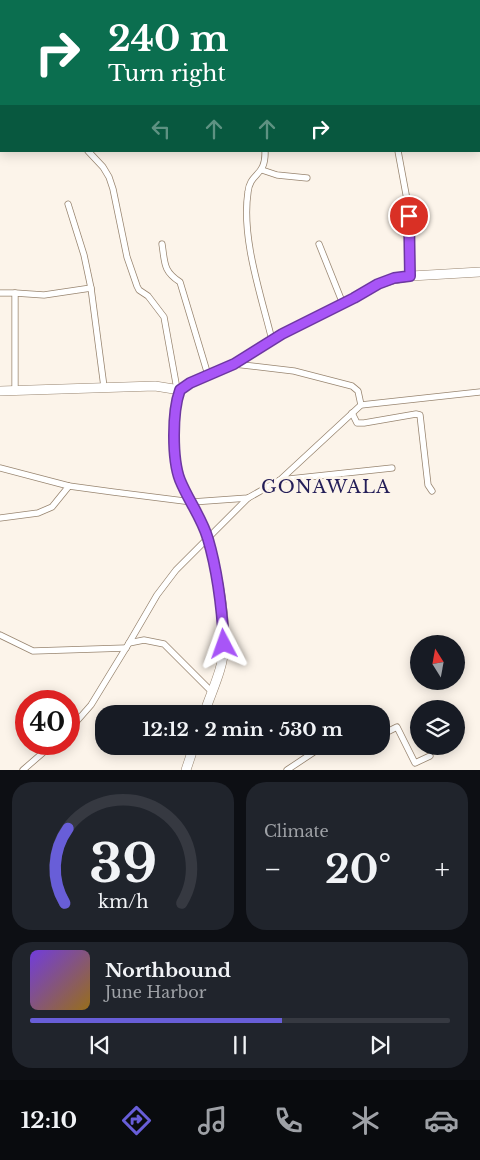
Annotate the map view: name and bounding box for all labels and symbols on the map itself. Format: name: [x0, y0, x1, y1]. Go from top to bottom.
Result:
pin: [388, 195, 430, 237]
district label: GONAWALA: [261, 476, 391, 498]
position arrow: [197, 617, 249, 669]
north arrow: [410, 635, 465, 690]
speed limit sign: 40: [15, 690, 80, 755]

